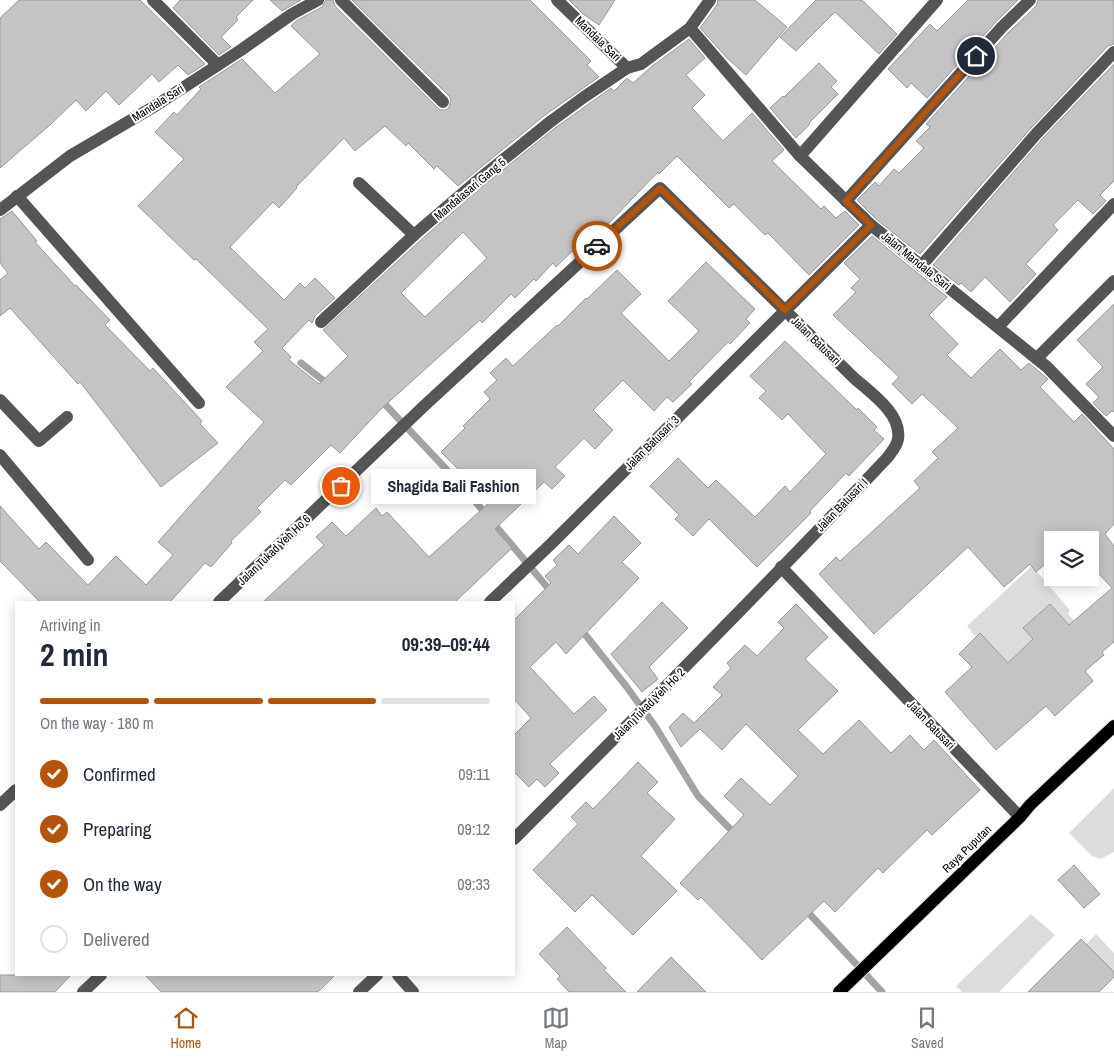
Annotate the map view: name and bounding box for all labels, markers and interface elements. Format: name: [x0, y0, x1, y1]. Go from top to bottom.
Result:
street label: Mandala Sari: [571, 13, 625, 65]
pin: [955, 35, 997, 77]
icon: home: [962, 42, 990, 70]
street label: Mandala Sari: [129, 81, 187, 125]
street label: Mandalasari Gang 5: [431, 154, 510, 224]
courier: [572, 221, 622, 271]
street label: Jalan Mandala Sari: [878, 228, 954, 294]
icon: car: [583, 232, 611, 260]
street label: Jalan Batusari: [788, 313, 844, 369]
street label: Jalan Batusari 3: [621, 412, 683, 474]
pin: [320, 465, 362, 507]
callout: Shagida Bali Fashion: [371, 468, 536, 504]
icon: bag: [327, 472, 355, 500]
text: Shagida Bali Fashion: [387, 475, 520, 497]
street label: Jalan Batusari I: [812, 475, 872, 535]
street label: Jalan Tukad Yeh Ho 6: [234, 511, 314, 589]
map controls: [1044, 531, 1099, 586]
button: layers: [1044, 531, 1099, 586]
text: Arriving in: [40, 614, 101, 636]
text: 09:39–09:44: [402, 631, 490, 657]
text: 2 min: [40, 633, 109, 676]
street label: Jalan Tukad Yeh Ho 2: [610, 665, 688, 743]
street label: Jalan Batusari: [903, 697, 959, 753]
text: On the way · 180 m: [40, 712, 154, 734]
icon: check: [40, 760, 68, 788]
text: Confirmed: [83, 761, 156, 787]
text: 09:11: [458, 763, 490, 785]
icon: check: [40, 815, 68, 843]
text: Preparing: [83, 816, 151, 842]
text: 09:12: [457, 818, 490, 840]
street label: Raya Puputan: [939, 822, 995, 876]
icon: check: [40, 870, 68, 898]
text: On the way: [83, 871, 162, 897]
text: 09:33: [457, 873, 490, 895]
text: Delivered: [83, 926, 150, 952]
tab: Home: [170, 1004, 201, 1052]
tab: Map: [542, 1004, 570, 1052]
tab: Saved: [911, 1004, 944, 1052]

